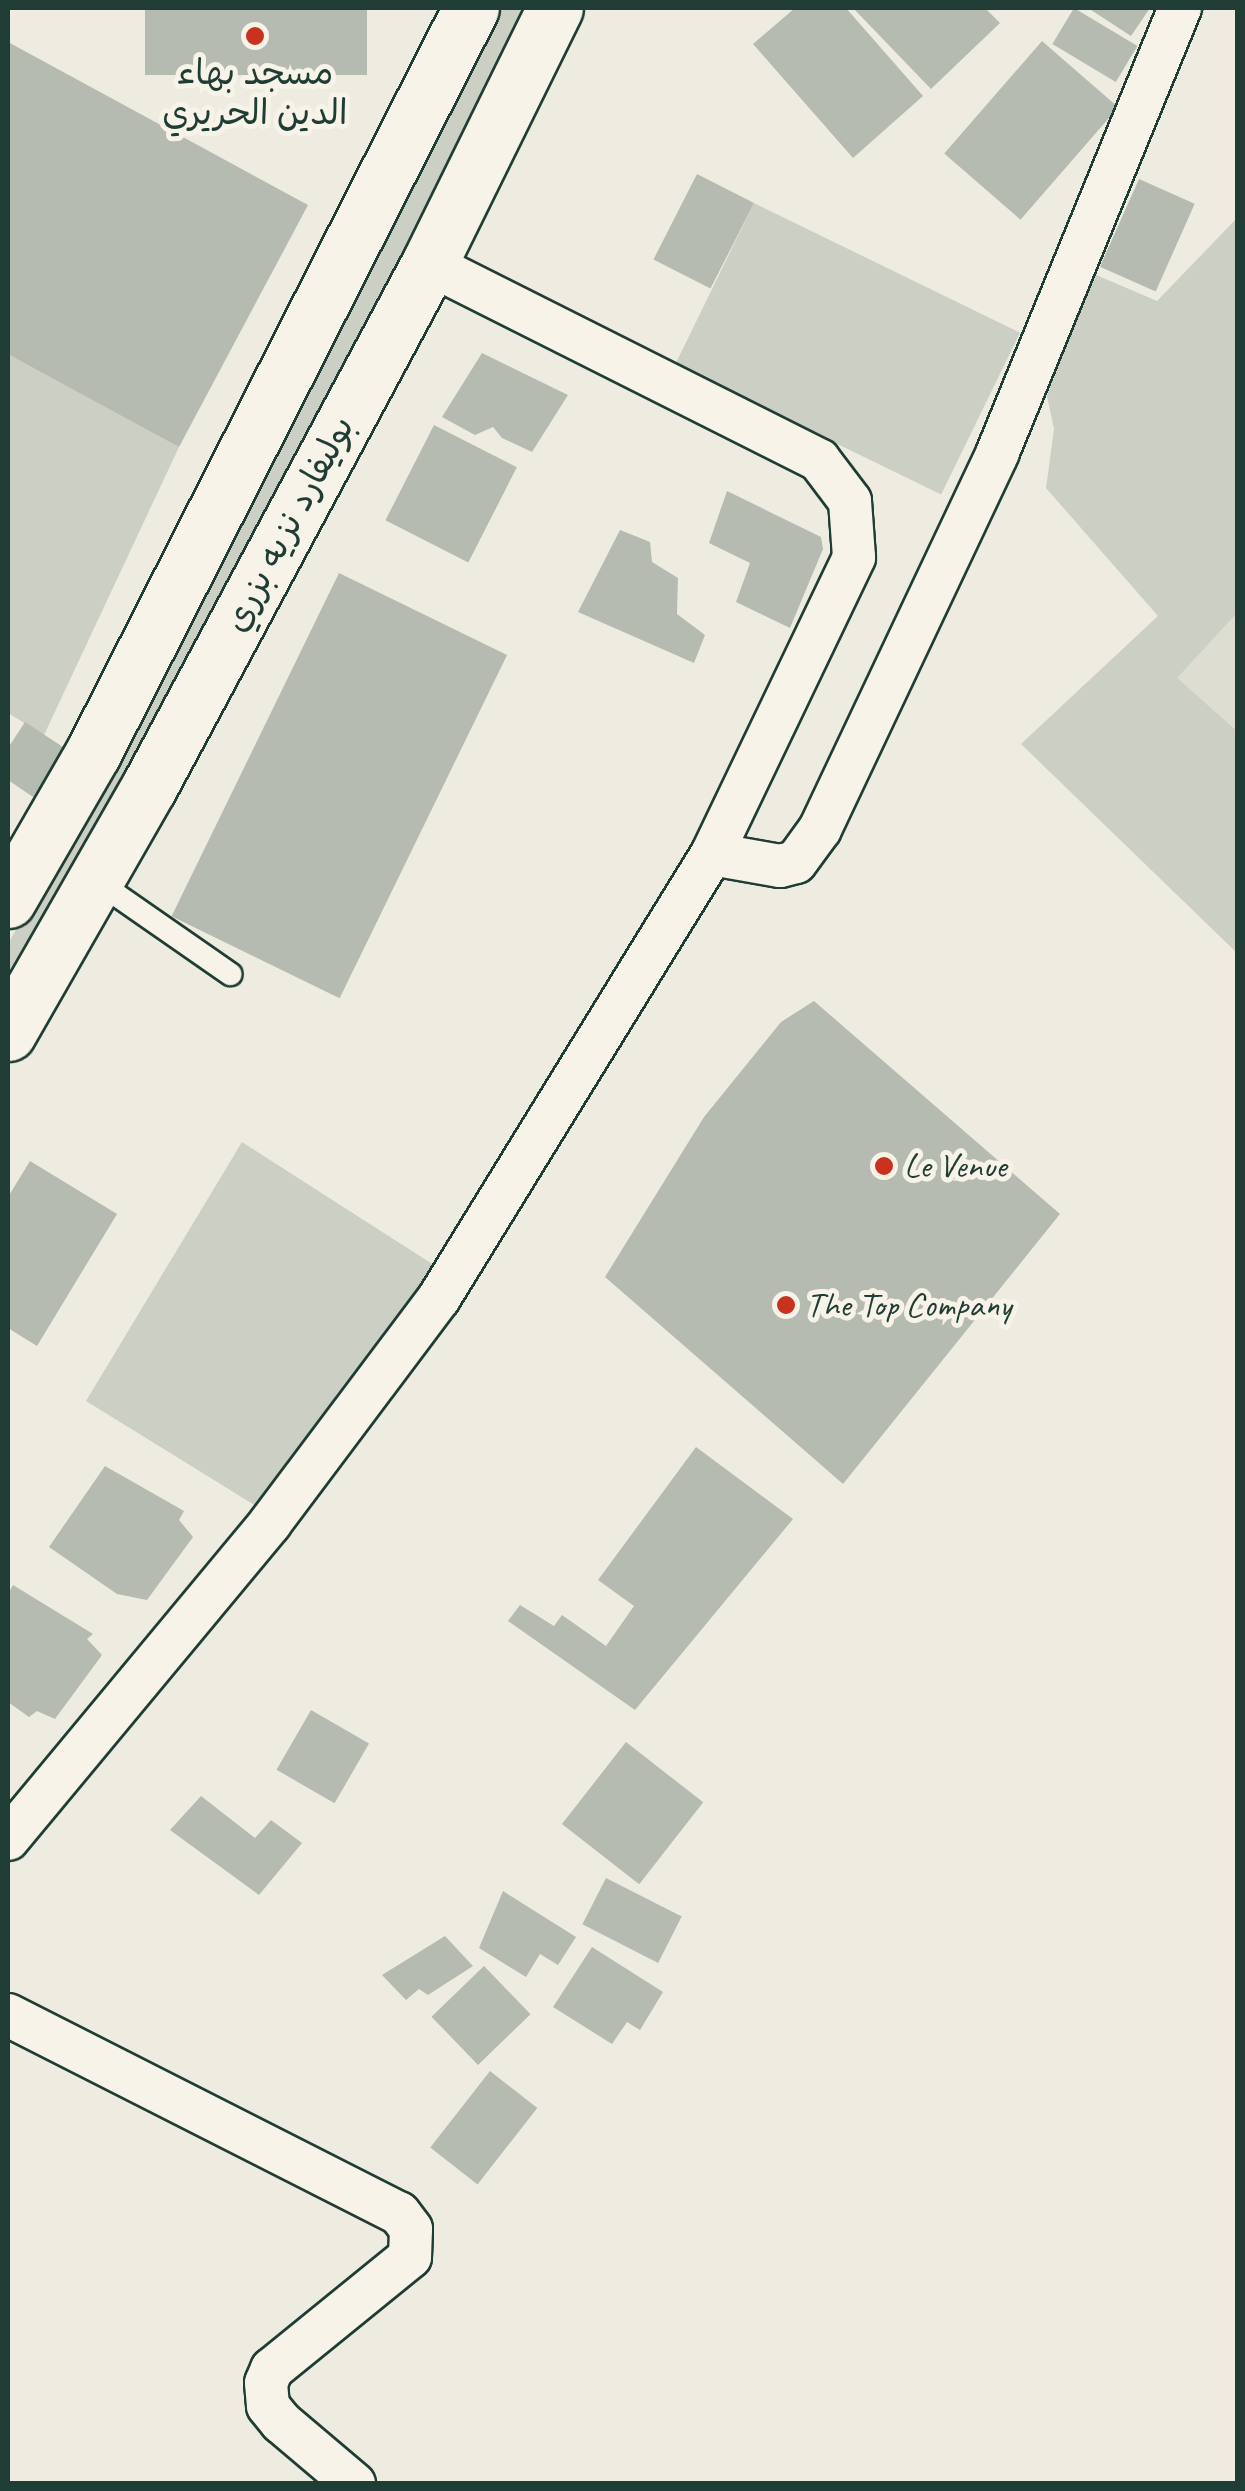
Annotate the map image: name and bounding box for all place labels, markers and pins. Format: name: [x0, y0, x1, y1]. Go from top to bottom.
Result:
marker: مسجد بهاء الدين الحريري: [244, 25, 266, 47]
place label: مسجد بهاء الدين الحريري: [162, 52, 348, 134]
place label: Le Venue: [904, 1145, 1006, 1187]
marker: Le Venue: [873, 1155, 895, 1177]
place label: The Top Company: [806, 1284, 1009, 1326]
marker: The Top Company: [775, 1294, 797, 1316]

